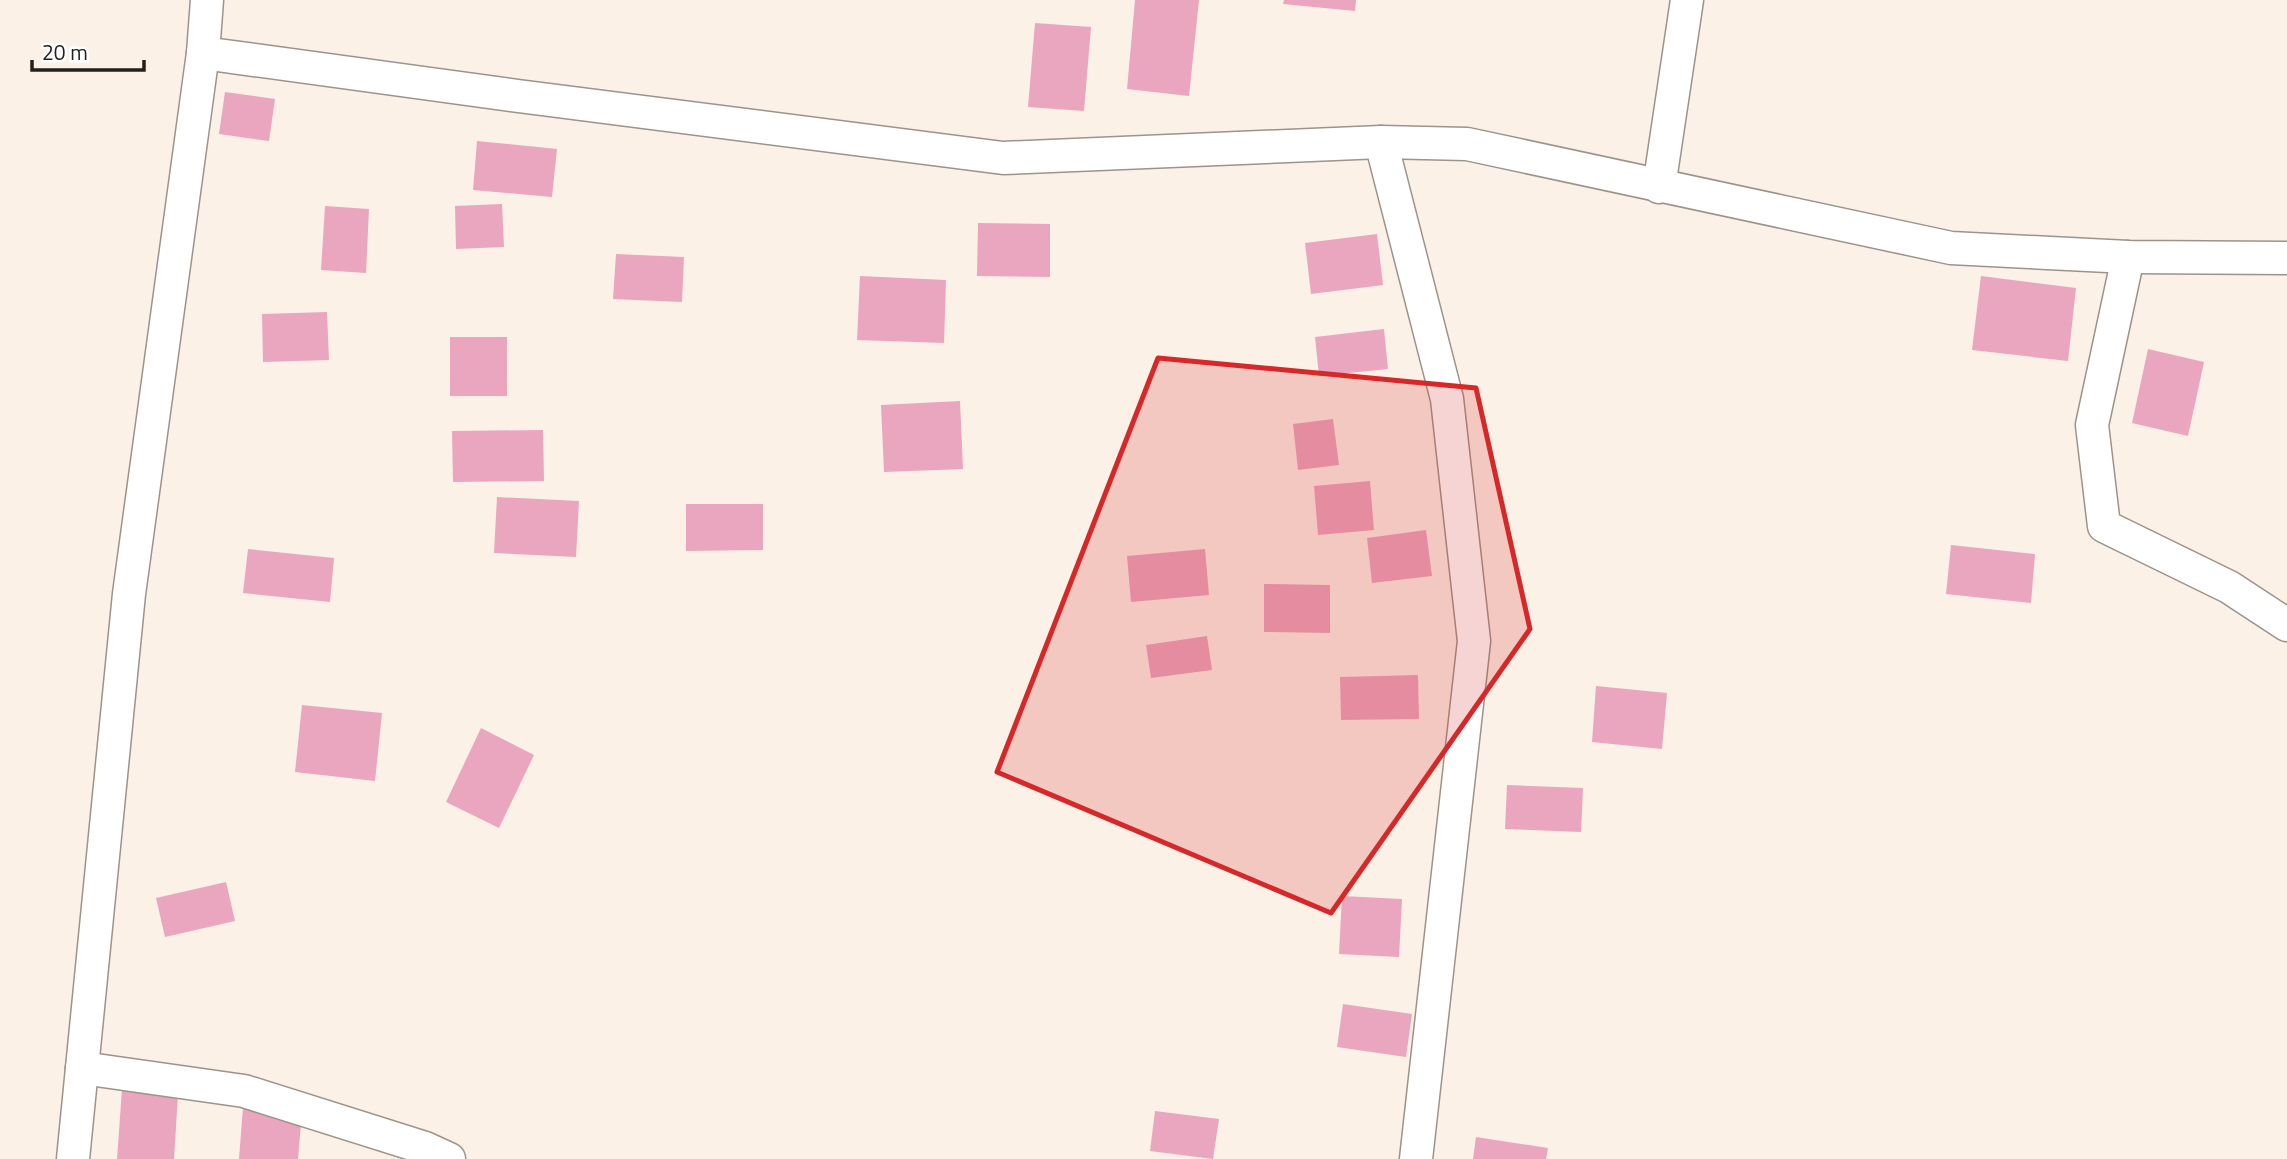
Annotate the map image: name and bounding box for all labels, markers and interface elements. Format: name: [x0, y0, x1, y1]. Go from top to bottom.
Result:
scale bar: [32, 28, 144, 72]
text: 20 m: [42, 36, 88, 68]

